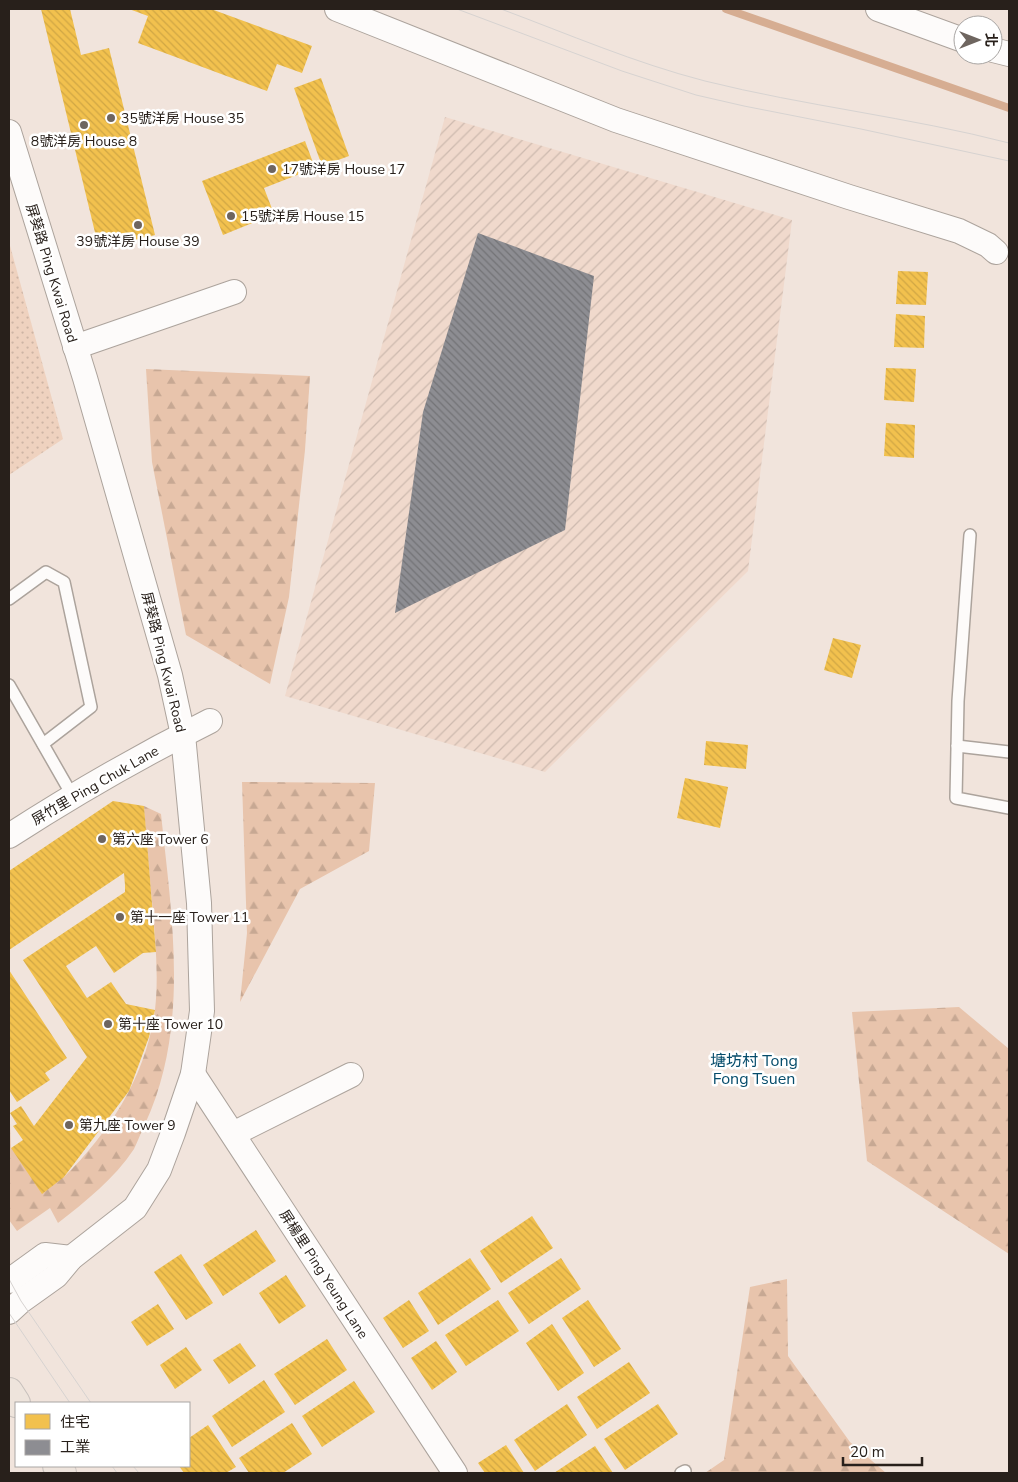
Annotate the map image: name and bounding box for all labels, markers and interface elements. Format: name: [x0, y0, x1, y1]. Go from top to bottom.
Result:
north arrow: [953, 15, 1003, 65]
text: 北: [981, 33, 1000, 47]
place label: 35號洋房 House 35: [121, 109, 244, 128]
marker: 35號洋房 House 35: [105, 112, 117, 124]
marker: 8號洋房 House 8: [78, 119, 90, 131]
place label: 8號洋房 House 8: [31, 132, 137, 151]
place label: 17號洋房 House 17: [282, 160, 405, 179]
marker: 17號洋房 House 17: [266, 163, 278, 175]
street label: 屏葵路 Ping Kwai Road: [21, 201, 82, 345]
place label: 15號洋房 House 15: [241, 207, 364, 226]
marker: 15號洋房 House 15: [225, 210, 237, 222]
marker: 39號洋房 House 39: [132, 219, 144, 231]
place label: 39號洋房 House 39: [76, 232, 200, 251]
street label: 屏葵路 Ping Kwai Road: [137, 590, 190, 734]
street label: 屏竹里 Ping Chuk Lane: [28, 741, 162, 830]
place label: 第六座 Tower 6: [112, 830, 209, 849]
marker: 第六座 Tower 6: [96, 833, 108, 845]
place label: 第十一座 Tower 11: [130, 908, 249, 927]
marker: 第十一座 Tower 11: [114, 911, 126, 923]
place label: 第十座 Tower 10: [118, 1015, 223, 1034]
marker: 第十座 Tower 10: [102, 1018, 114, 1030]
district label: 塘坊村 Tong Fong Tsuen: [710, 1050, 798, 1090]
place label: 第九座 Tower 9: [79, 1116, 176, 1135]
marker: 第九座 Tower 9: [63, 1119, 75, 1131]
street label: 屏楊里 Ping Yeung Lane: [275, 1206, 372, 1342]
legend: [15, 1402, 190, 1467]
text: 住宅: [60, 1412, 90, 1432]
scale bar: [843, 1434, 922, 1466]
text: 工業: [60, 1437, 90, 1457]
text: 20 m: [850, 1442, 885, 1462]

